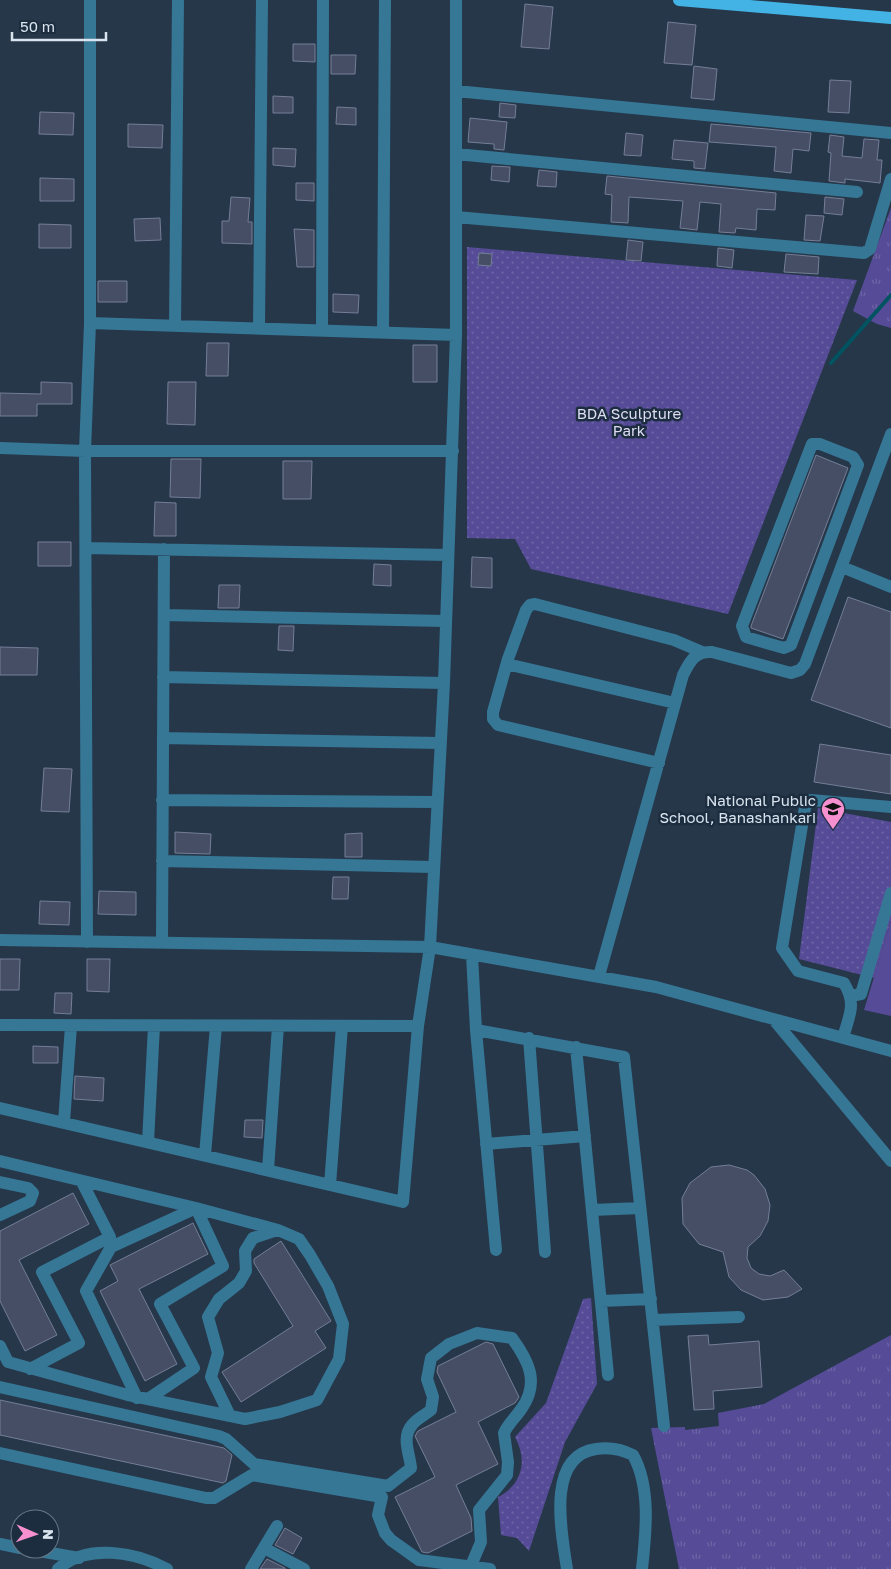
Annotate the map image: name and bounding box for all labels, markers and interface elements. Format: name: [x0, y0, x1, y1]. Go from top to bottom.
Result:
scale bar: [12, 10, 106, 42]
text: 50 m: [20, 17, 55, 35]
park label: BDA Sculpture Park: [577, 404, 681, 439]
place label: National Public School, Banashankari: [659, 791, 816, 826]
school or university icon: National Public School, Banashankari: [820, 796, 846, 830]
north arrow: [10, 1509, 60, 1559]
text: N: [40, 1529, 57, 1540]

